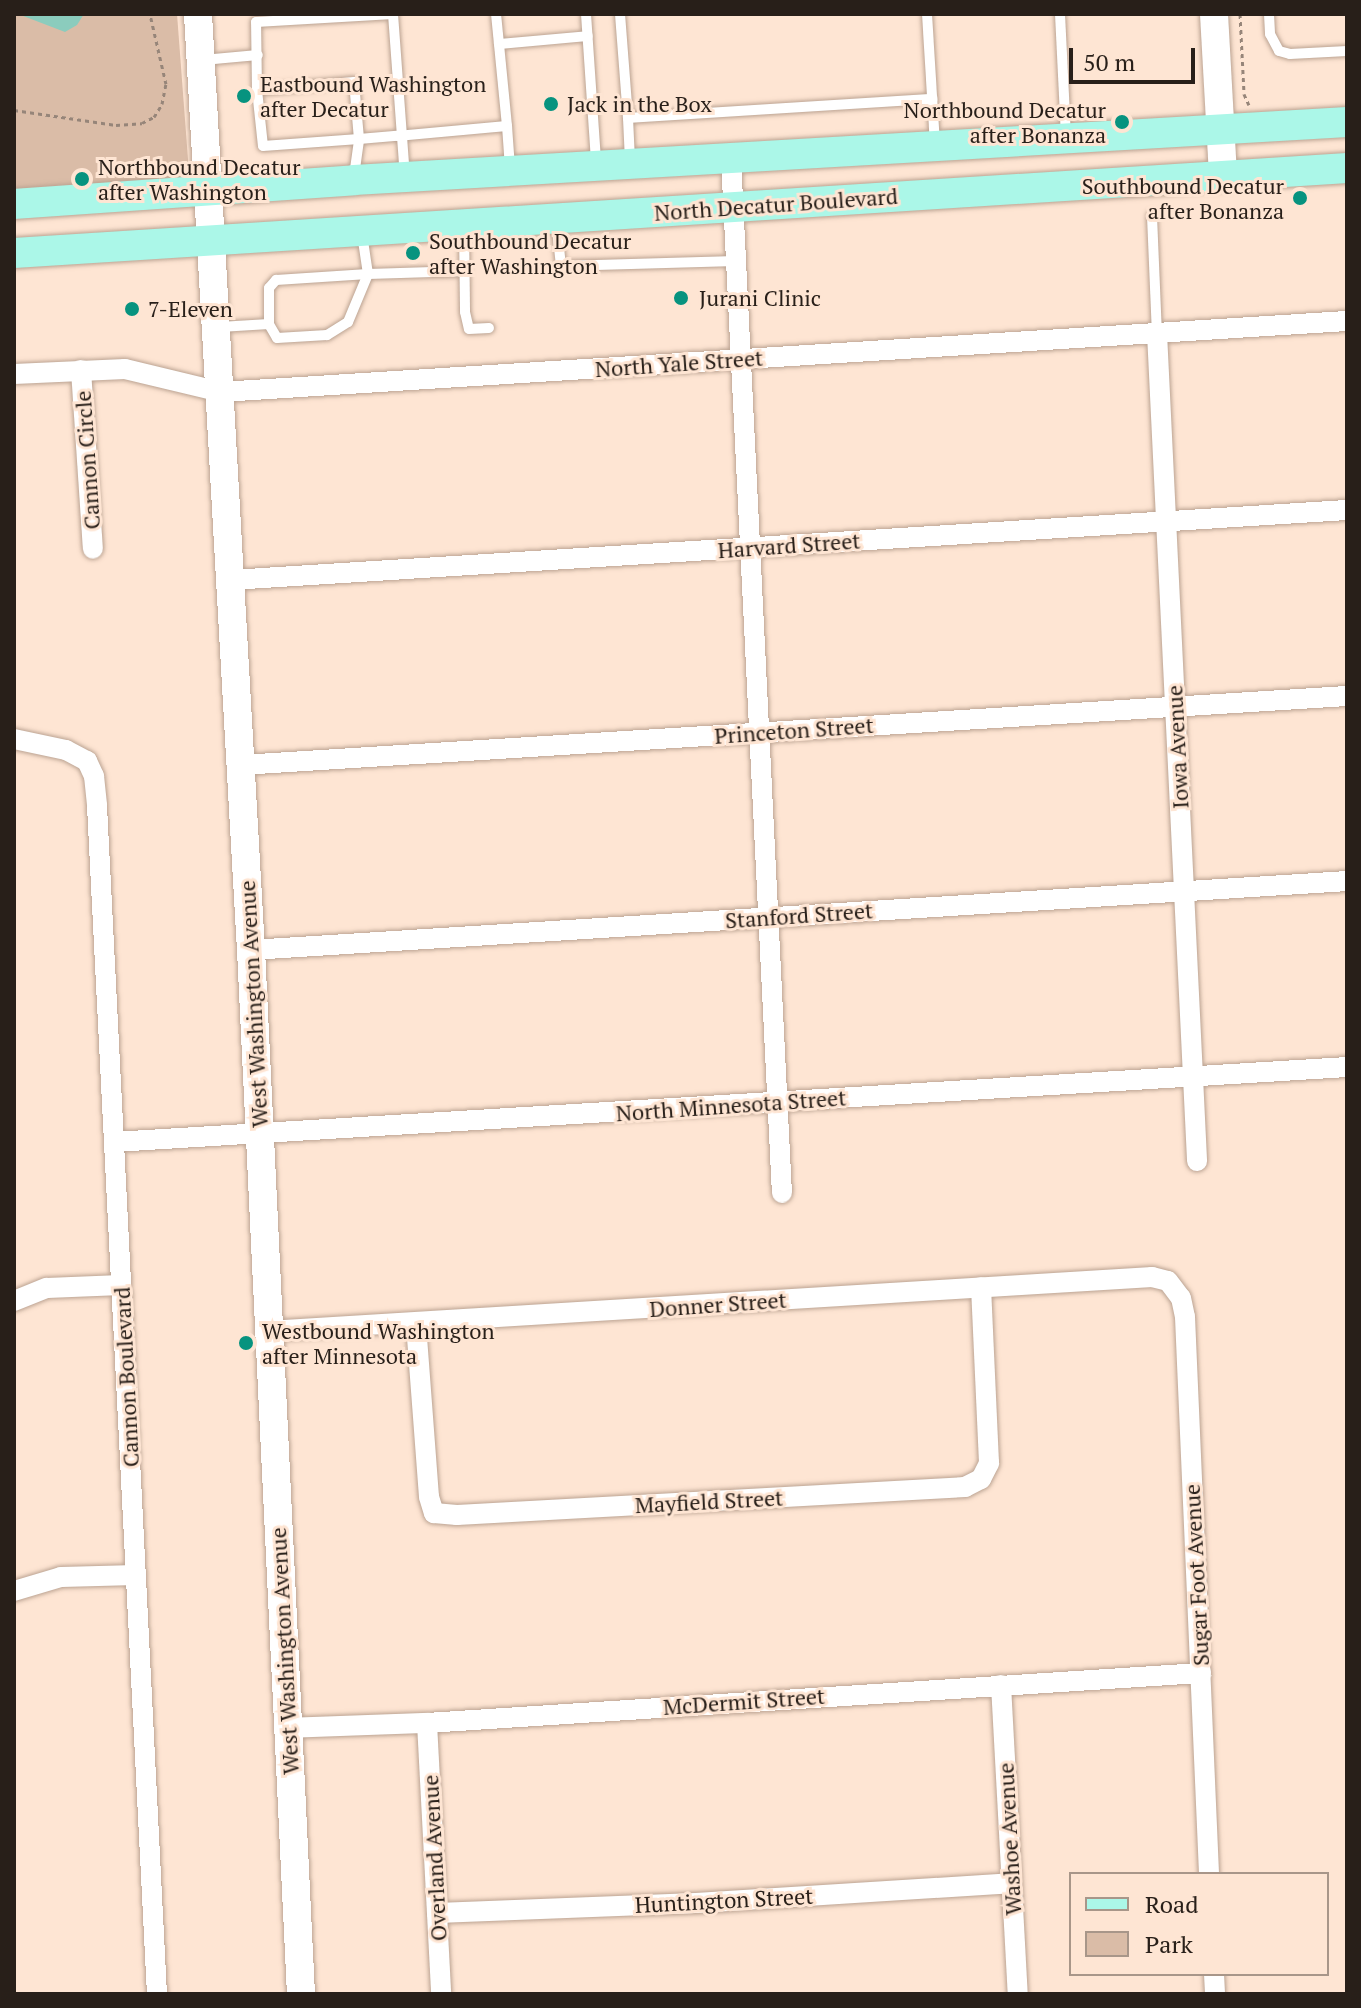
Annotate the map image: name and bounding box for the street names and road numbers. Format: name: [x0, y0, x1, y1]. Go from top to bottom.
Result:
street label: North Decatur Boulevard: [653, 182, 899, 226]
street label: North Yale Street: [594, 344, 764, 382]
street label: Cannon Circle: [69, 390, 105, 530]
street label: Harvard Street: [717, 527, 861, 563]
street label: Iowa Avenue: [1161, 684, 1193, 810]
street label: Princeton Street: [713, 711, 875, 749]
street label: West Washington Avenue: [233, 880, 273, 1128]
street label: Stanford Street: [724, 897, 874, 933]
street label: North Minnesota Street: [615, 1084, 847, 1126]
street label: Cannon Boulevard: [108, 1286, 144, 1468]
street label: Donner Street: [649, 1286, 787, 1322]
street label: Sugar Foot Avenue: [1178, 1483, 1214, 1667]
street label: Mayfield Street: [634, 1484, 784, 1518]
street label: West Washington Avenue: [264, 1527, 304, 1775]
street label: McDermit Street: [662, 1682, 826, 1720]
street label: Washoe Avenue: [992, 1762, 1026, 1916]
street label: Overland Avenue: [416, 1774, 452, 1942]
street label: Huntington Street: [634, 1882, 814, 1918]

